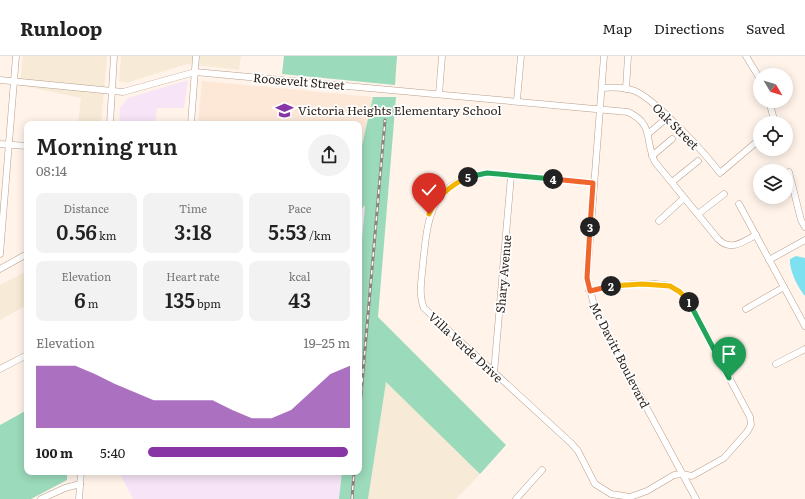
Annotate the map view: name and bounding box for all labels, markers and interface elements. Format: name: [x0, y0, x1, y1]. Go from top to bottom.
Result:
text: Runloop: [20, 14, 102, 42]
text: Map: [602, 18, 632, 38]
text: Directions: [654, 18, 724, 38]
text: Saved: [746, 18, 785, 38]
street label: Roosevelt Street: [252, 68, 346, 94]
north arrow: [753, 68, 793, 108]
map controls: [753, 68, 793, 204]
street label: Oak Street: [649, 99, 704, 154]
school or university icon: Victoria Heights Elementary School: [275, 100, 295, 120]
place label: Victoria Heights Elementary School: [298, 101, 501, 119]
button: locate: [753, 116, 793, 156]
text: Morning run: [36, 129, 178, 162]
button: share: [308, 134, 350, 176]
text: 08:14: [36, 161, 67, 180]
button: layers: [753, 164, 793, 204]
pin: 5: [458, 167, 478, 187]
text: 5: [465, 169, 471, 185]
pin: 4: [543, 169, 563, 189]
text: 4: [550, 171, 556, 187]
pin: [412, 173, 446, 214]
icon: check: [418, 179, 440, 201]
text: Distance: [64, 200, 109, 216]
text: Time: [179, 200, 207, 216]
text: Pace: [288, 200, 311, 216]
text: 0.56: [56, 216, 97, 246]
text: 3:18: [174, 216, 212, 246]
text: 5:53: [268, 216, 307, 246]
pin: 3: [580, 217, 600, 237]
text: 3: [587, 219, 593, 235]
text: km: [97, 227, 116, 243]
text: /km: [307, 227, 331, 243]
street label: Shary Avenue: [491, 234, 515, 314]
text: Elevation: [61, 268, 111, 284]
text: Heart rate: [166, 268, 220, 284]
text: kcal: [289, 268, 311, 284]
pin: 2: [601, 276, 621, 296]
text: 2: [608, 278, 614, 294]
text: 6: [74, 284, 86, 314]
text: 135: [165, 284, 195, 314]
text: 43: [288, 284, 311, 314]
pin: 1: [679, 292, 699, 312]
text: 1: [687, 294, 691, 310]
text: m: [86, 295, 98, 311]
text: bpm: [195, 295, 221, 311]
street label: Mc Davitt Boulevard: [585, 299, 655, 412]
street label: Villa Verde Drive: [425, 308, 507, 386]
text: Elevation: [36, 333, 95, 352]
text: 19–25 m: [304, 333, 350, 352]
pin: [712, 337, 746, 378]
icon: arrive: [718, 343, 740, 365]
text: 100 m: [36, 443, 73, 462]
text: 5:40: [100, 443, 125, 462]

